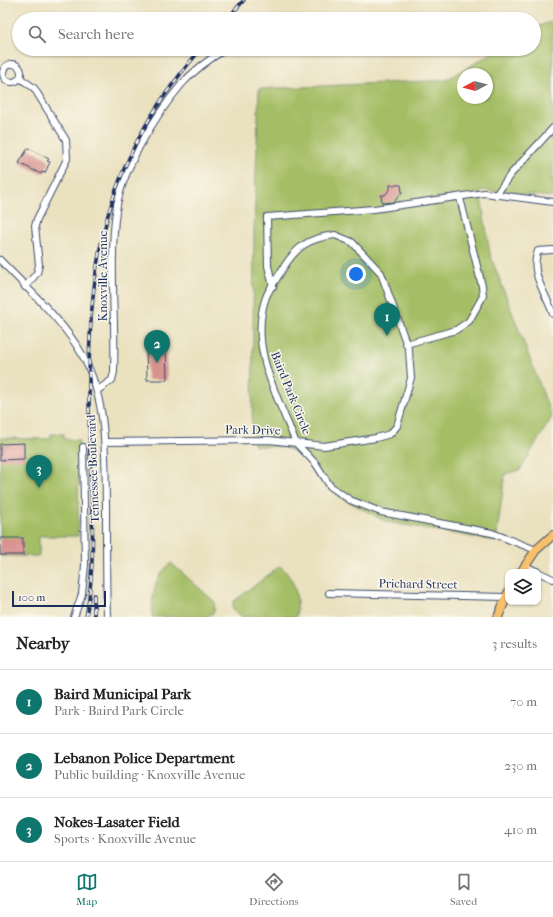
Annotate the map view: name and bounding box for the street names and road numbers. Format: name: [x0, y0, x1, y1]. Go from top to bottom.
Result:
street label: Knoxville Avenue: [96, 230, 110, 322]
street label: Baird Park Circle: [268, 349, 314, 437]
street label: Tennessee Boulevard: [84, 414, 102, 524]
street label: Park Drive: [225, 423, 281, 437]
street label: Prichard Street: [378, 576, 458, 592]

